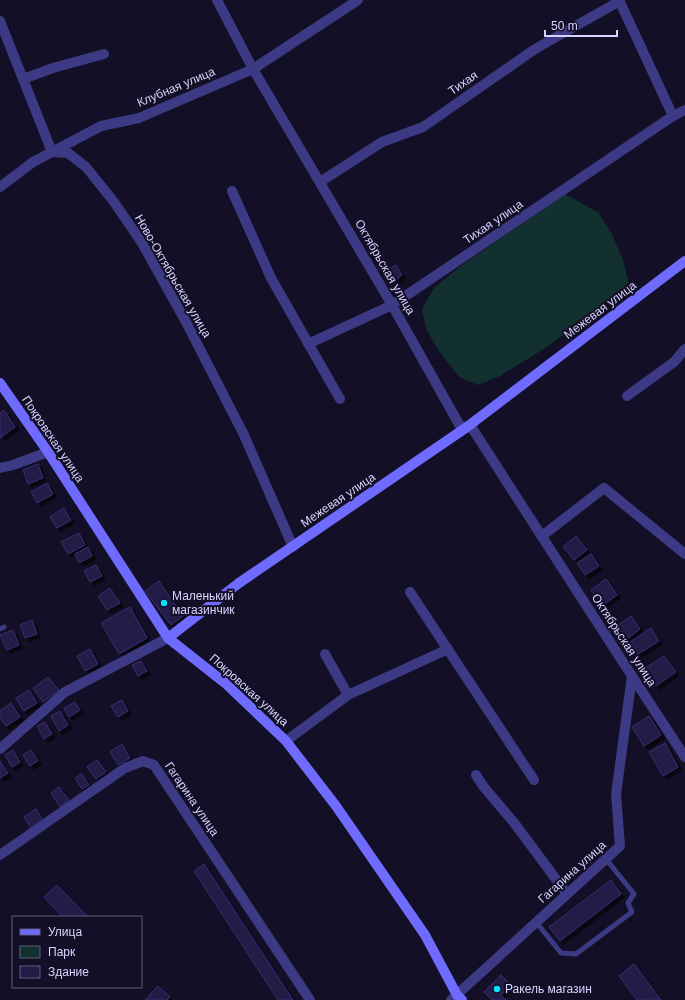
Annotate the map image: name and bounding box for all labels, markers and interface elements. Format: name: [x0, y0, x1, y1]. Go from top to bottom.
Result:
scale bar: [545, 12, 617, 38]
text: 50 m: [551, 19, 578, 33]
street label: Клубная улица: [135, 64, 217, 110]
street label: Тихая: [446, 68, 480, 98]
street label: Тихая улица: [461, 197, 526, 247]
street label: Ново-Октябрьская улица: [132, 212, 214, 340]
street label: Октябрьская улица: [352, 217, 418, 317]
street label: Межевая улица: [561, 278, 639, 342]
street label: Покровская улица: [19, 393, 87, 485]
street label: Межевая улица: [298, 470, 378, 530]
place label: Маленький магазинчик: [172, 589, 235, 617]
street label: Октябрьская улица: [589, 591, 659, 689]
marker: Маленький магазинчик: [159, 598, 169, 608]
street label: Покровская улица: [207, 651, 292, 729]
street label: Гагарина улица: [162, 759, 222, 839]
street label: Гагарина улица: [535, 838, 609, 906]
legend: [12, 916, 142, 988]
text: Улица: [48, 925, 82, 939]
text: Парк: [48, 945, 76, 959]
text: Здание: [48, 965, 89, 979]
place label: Ракель магазин: [505, 982, 592, 996]
marker: Ракель магазин: [492, 984, 502, 994]

